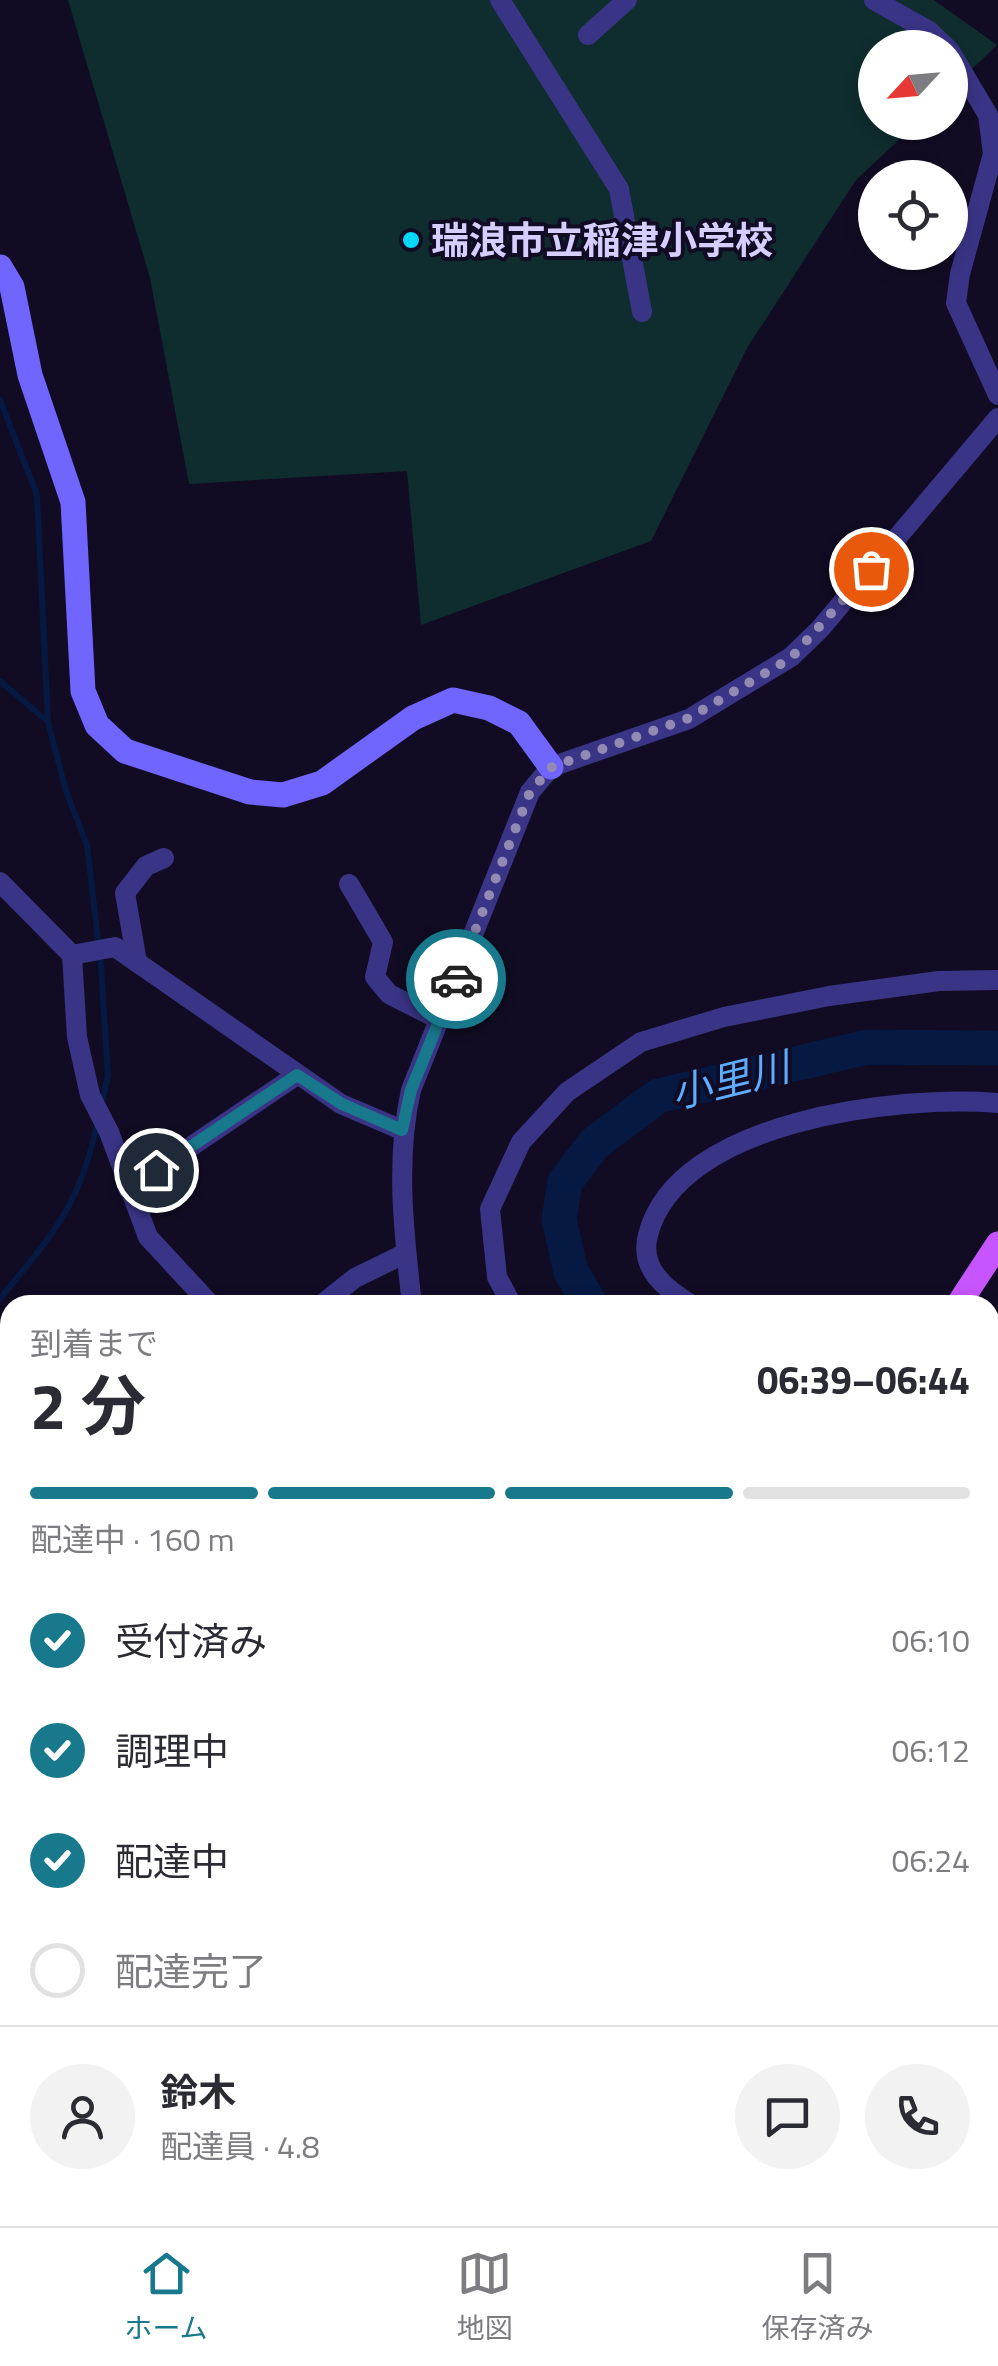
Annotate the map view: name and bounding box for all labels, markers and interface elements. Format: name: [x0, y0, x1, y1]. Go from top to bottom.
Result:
north arrow: [858, 30, 968, 140]
map controls: [858, 30, 968, 270]
button: locate: [858, 160, 968, 270]
place label: 瑞浪市立稲津小学校: [431, 211, 773, 269]
marker: 瑞浪市立稲津小学校: [400, 229, 422, 251]
pin: [829, 527, 914, 612]
icon: bag: [844, 542, 899, 597]
courier: [406, 929, 506, 1029]
icon: car: [429, 952, 484, 1007]
water label: 小里川: [664, 1035, 799, 1124]
pin: [114, 1128, 199, 1213]
icon: home: [129, 1143, 184, 1198]
text: 到着まで: [30, 1319, 158, 1367]
text: 06:39–06:44: [757, 1351, 970, 1409]
text: 2 分: [30, 1355, 146, 1454]
text: 配達中 · 160 m: [30, 1515, 235, 1563]
text: 受付済み: [115, 1612, 267, 1670]
icon: check: [30, 1613, 85, 1668]
text: 06:10: [891, 1616, 970, 1664]
text: 調理中: [115, 1722, 229, 1780]
icon: check: [30, 1723, 85, 1778]
text: 06:12: [891, 1726, 970, 1774]
text: 配達中: [115, 1832, 229, 1890]
icon: check: [30, 1833, 85, 1888]
text: 06:24: [891, 1836, 970, 1884]
text: 配達完了: [115, 1942, 267, 2000]
text: 鈴木: [160, 2063, 236, 2121]
button: person: [30, 2064, 135, 2169]
button: chat: [735, 2064, 840, 2169]
button: phone: [865, 2064, 970, 2169]
text: 配達員 · 4.8: [160, 2122, 320, 2170]
tab: ホーム: [124, 2246, 208, 2349]
tab: 地図: [457, 2246, 513, 2349]
tab: 保存済み: [761, 2246, 874, 2349]

